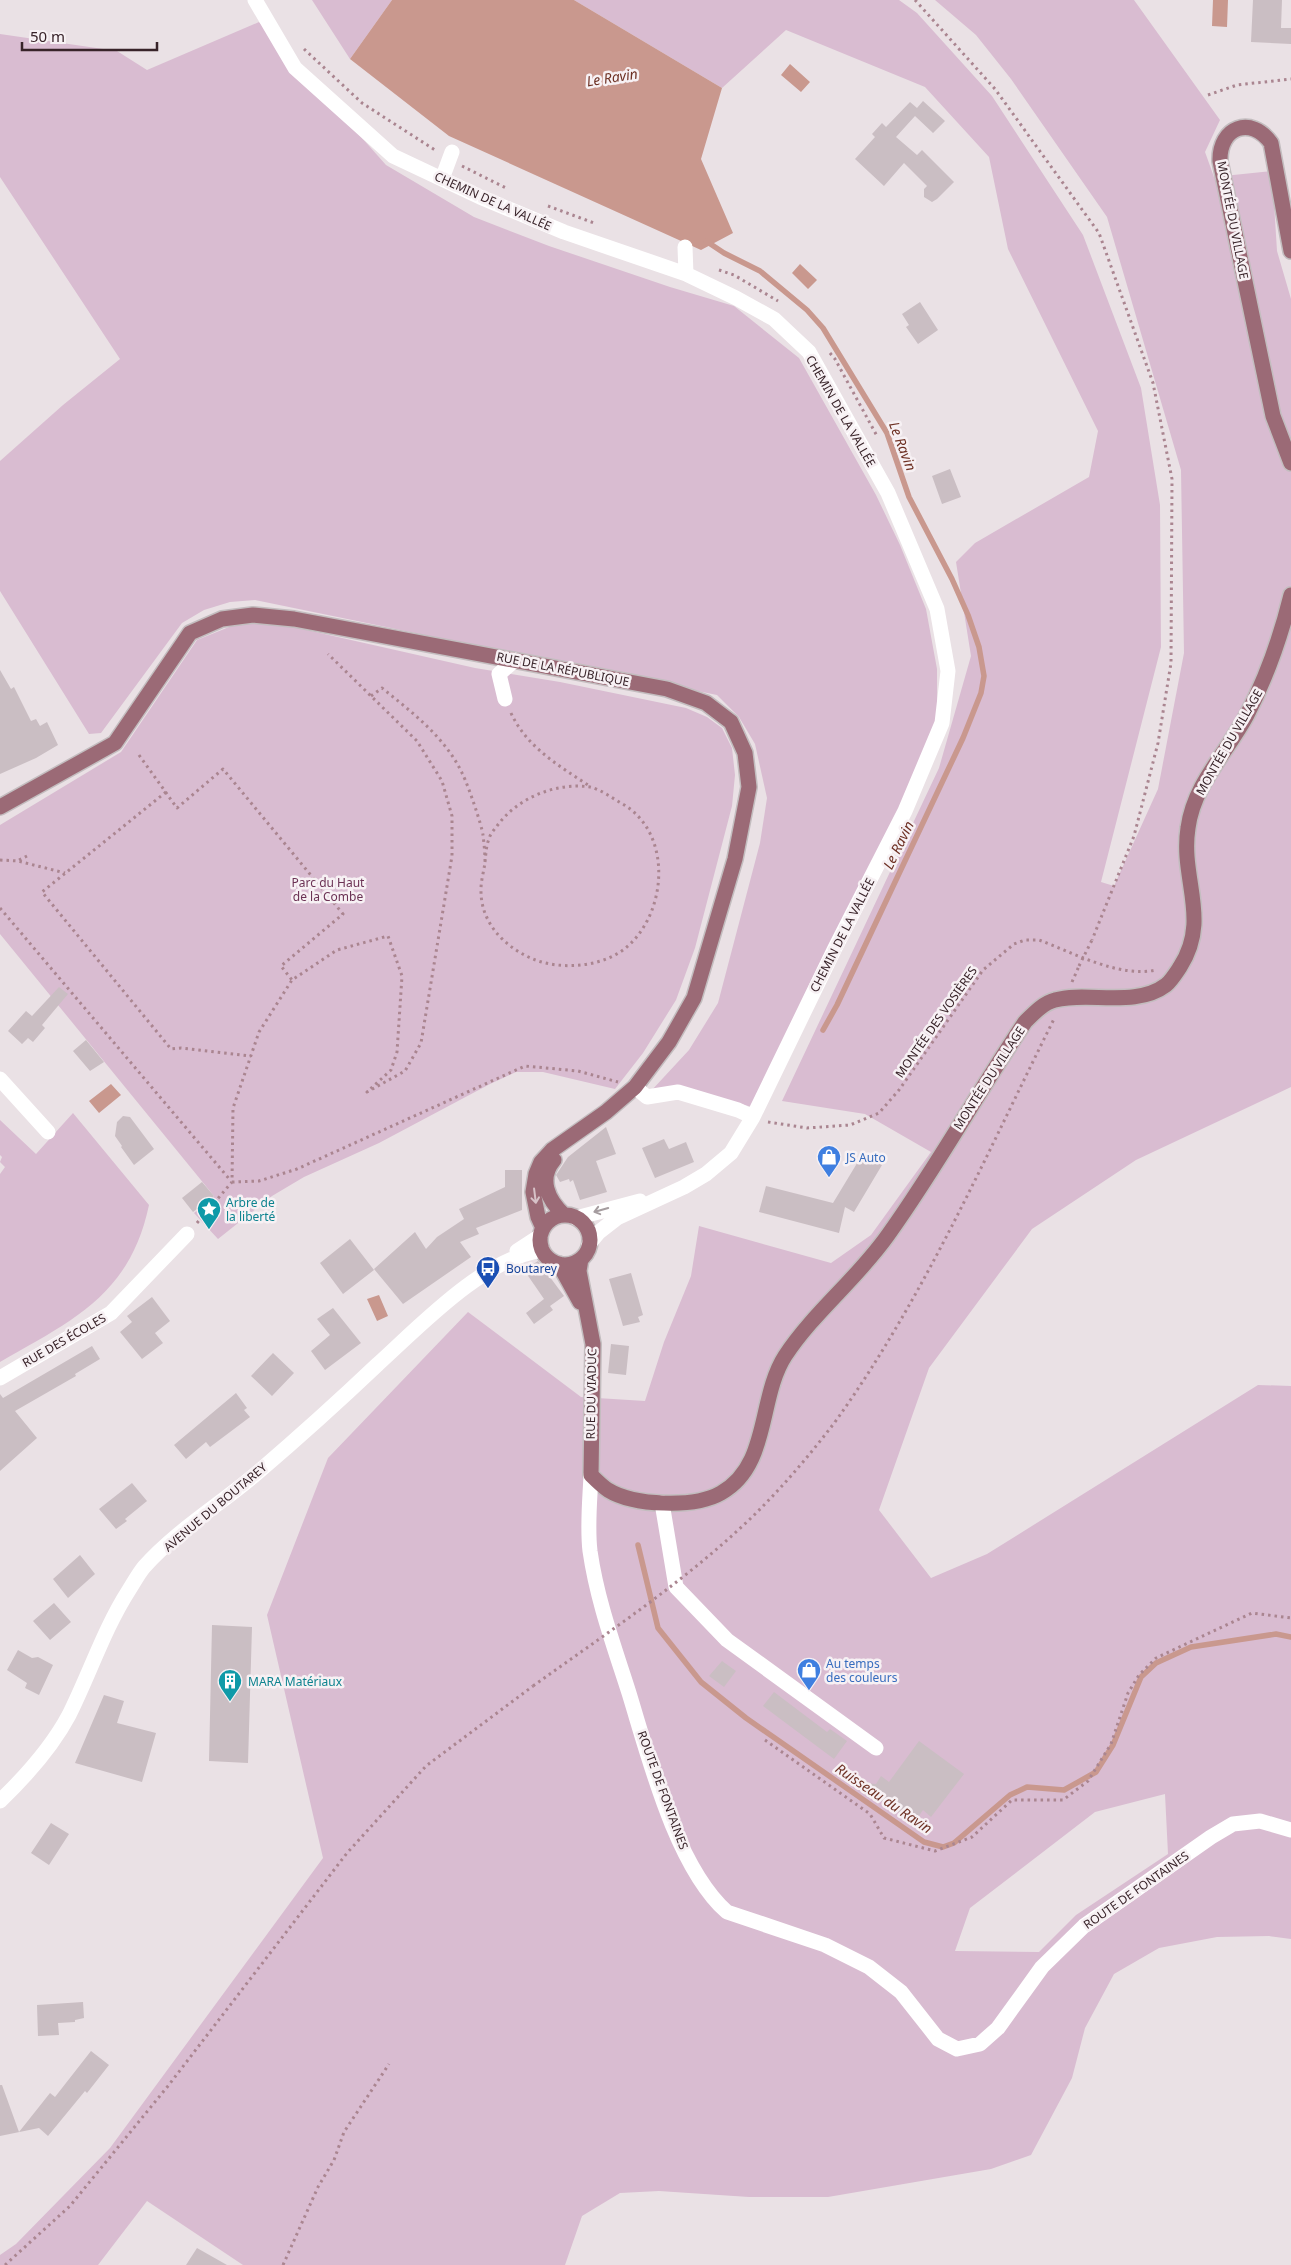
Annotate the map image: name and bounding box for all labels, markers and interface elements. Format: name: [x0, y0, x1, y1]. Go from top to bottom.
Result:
scale bar: [22, 20, 158, 52]
text: 50 m: [30, 26, 65, 46]
water label: Le Ravin: [585, 64, 639, 90]
street label: MONTÉE DU VILLAGE: [1213, 160, 1253, 280]
street label: CHEMIN DE LA VALLÉE: [432, 168, 554, 234]
street label: CHEMIN DE LA VALLÉE: [802, 352, 880, 470]
water label: Le Ravin: [885, 419, 921, 473]
street label: RUE DE LA RÉPUBLIQUE: [495, 648, 631, 690]
street label: MONTÉE DU VILLAGE: [1192, 686, 1266, 798]
water label: Le Ravin: [878, 818, 918, 872]
park label: Parc du Haut de la Combe: [292, 874, 365, 905]
street label: CHEMIN DE LA VALLÉE: [806, 875, 878, 995]
street label: MONTÉE DES VOSIÈRES: [891, 963, 981, 1081]
street label: MONTÉE DU VILLAGE: [949, 1023, 1029, 1133]
shop icon: JS Auto: [816, 1144, 842, 1178]
place label: JS Auto: [845, 1149, 886, 1166]
one-way arrow: [530, 1188, 540, 1204]
place label: Arbre de la liberté: [226, 1194, 276, 1225]
place icon: Arbre de la liberté: [196, 1196, 222, 1230]
one-way arrow: [594, 1206, 610, 1216]
bus stop icon: Boutarey: [475, 1255, 501, 1289]
place label: Boutarey: [506, 1260, 558, 1277]
street label: RUE DES ÉCOLES: [19, 1309, 109, 1371]
street label: RUE DU VIADUC: [582, 1348, 600, 1440]
street label: AVENUE DU BOUTAREY: [160, 1459, 270, 1555]
place label: Au temps des couleurs: [826, 1655, 898, 1686]
shop icon: Au temps des couleurs: [796, 1657, 822, 1691]
building icon: MARA Matériaux: [217, 1668, 243, 1702]
place label: MARA Matériaux: [248, 1673, 343, 1690]
street label: ROUTE DE FONTAINES: [634, 1728, 693, 1852]
water label: Ruisseau du Ravin: [832, 1759, 936, 1837]
street label: ROUTE DE FONTAINES: [1080, 1847, 1193, 1933]

